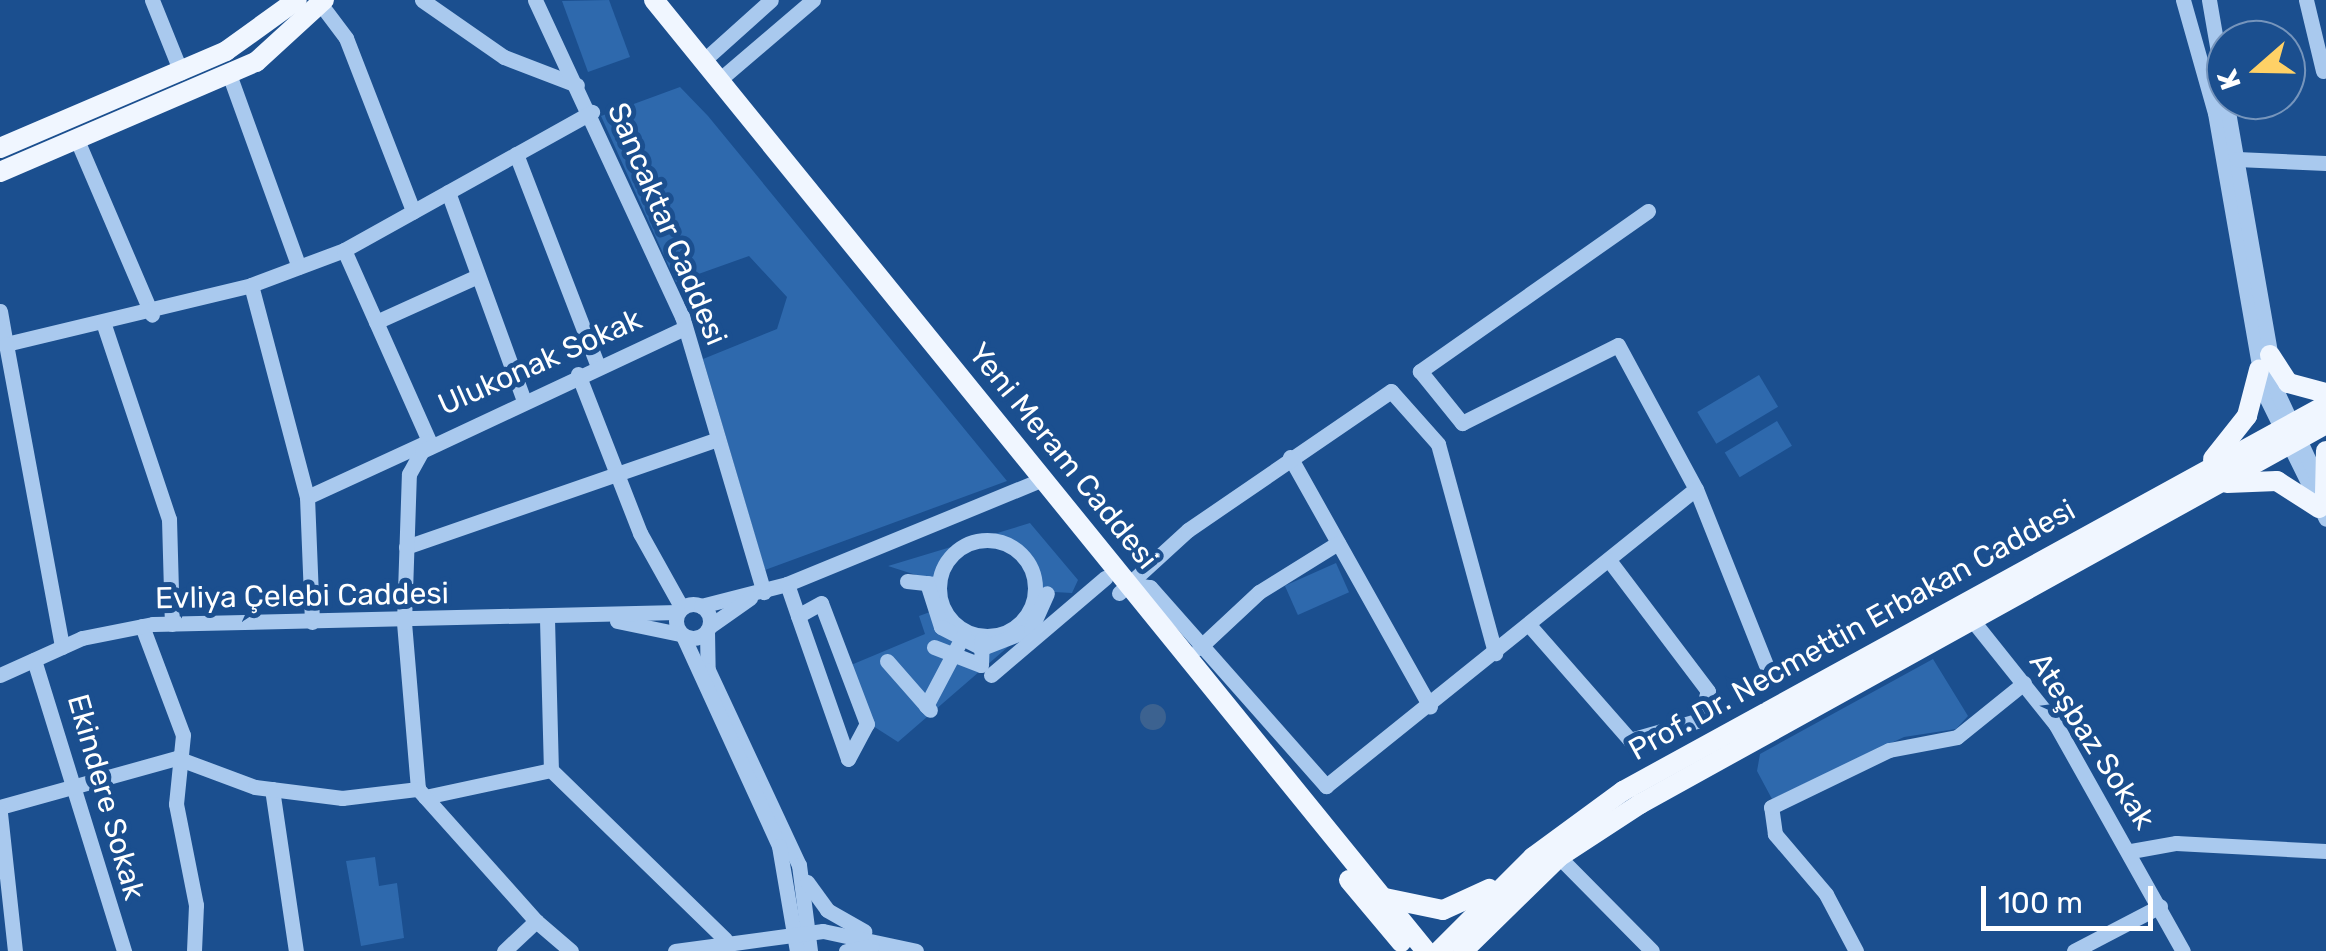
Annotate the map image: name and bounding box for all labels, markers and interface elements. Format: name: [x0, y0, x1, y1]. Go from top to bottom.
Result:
north arrow: [2206, 20, 2306, 120]
text: K: [2211, 65, 2248, 94]
street label: Sancaktar Caddesi: [600, 97, 734, 351]
street label: Ulukonak Sokak: [433, 301, 647, 423]
street label: Yeni Meram Caddesi: [961, 336, 1165, 576]
street label: Prof. Dr. Necmettin Erbakan Caddesi: [1623, 492, 2081, 768]
street label: Evliya Çelebi Caddesi: [155, 575, 449, 617]
street label: Ateşbaz Sokak: [2022, 646, 2162, 836]
street label: Ekindere Sokak: [59, 690, 153, 904]
scale bar: [1986, 866, 2158, 928]
text: 100 m: [1998, 885, 2083, 921]

